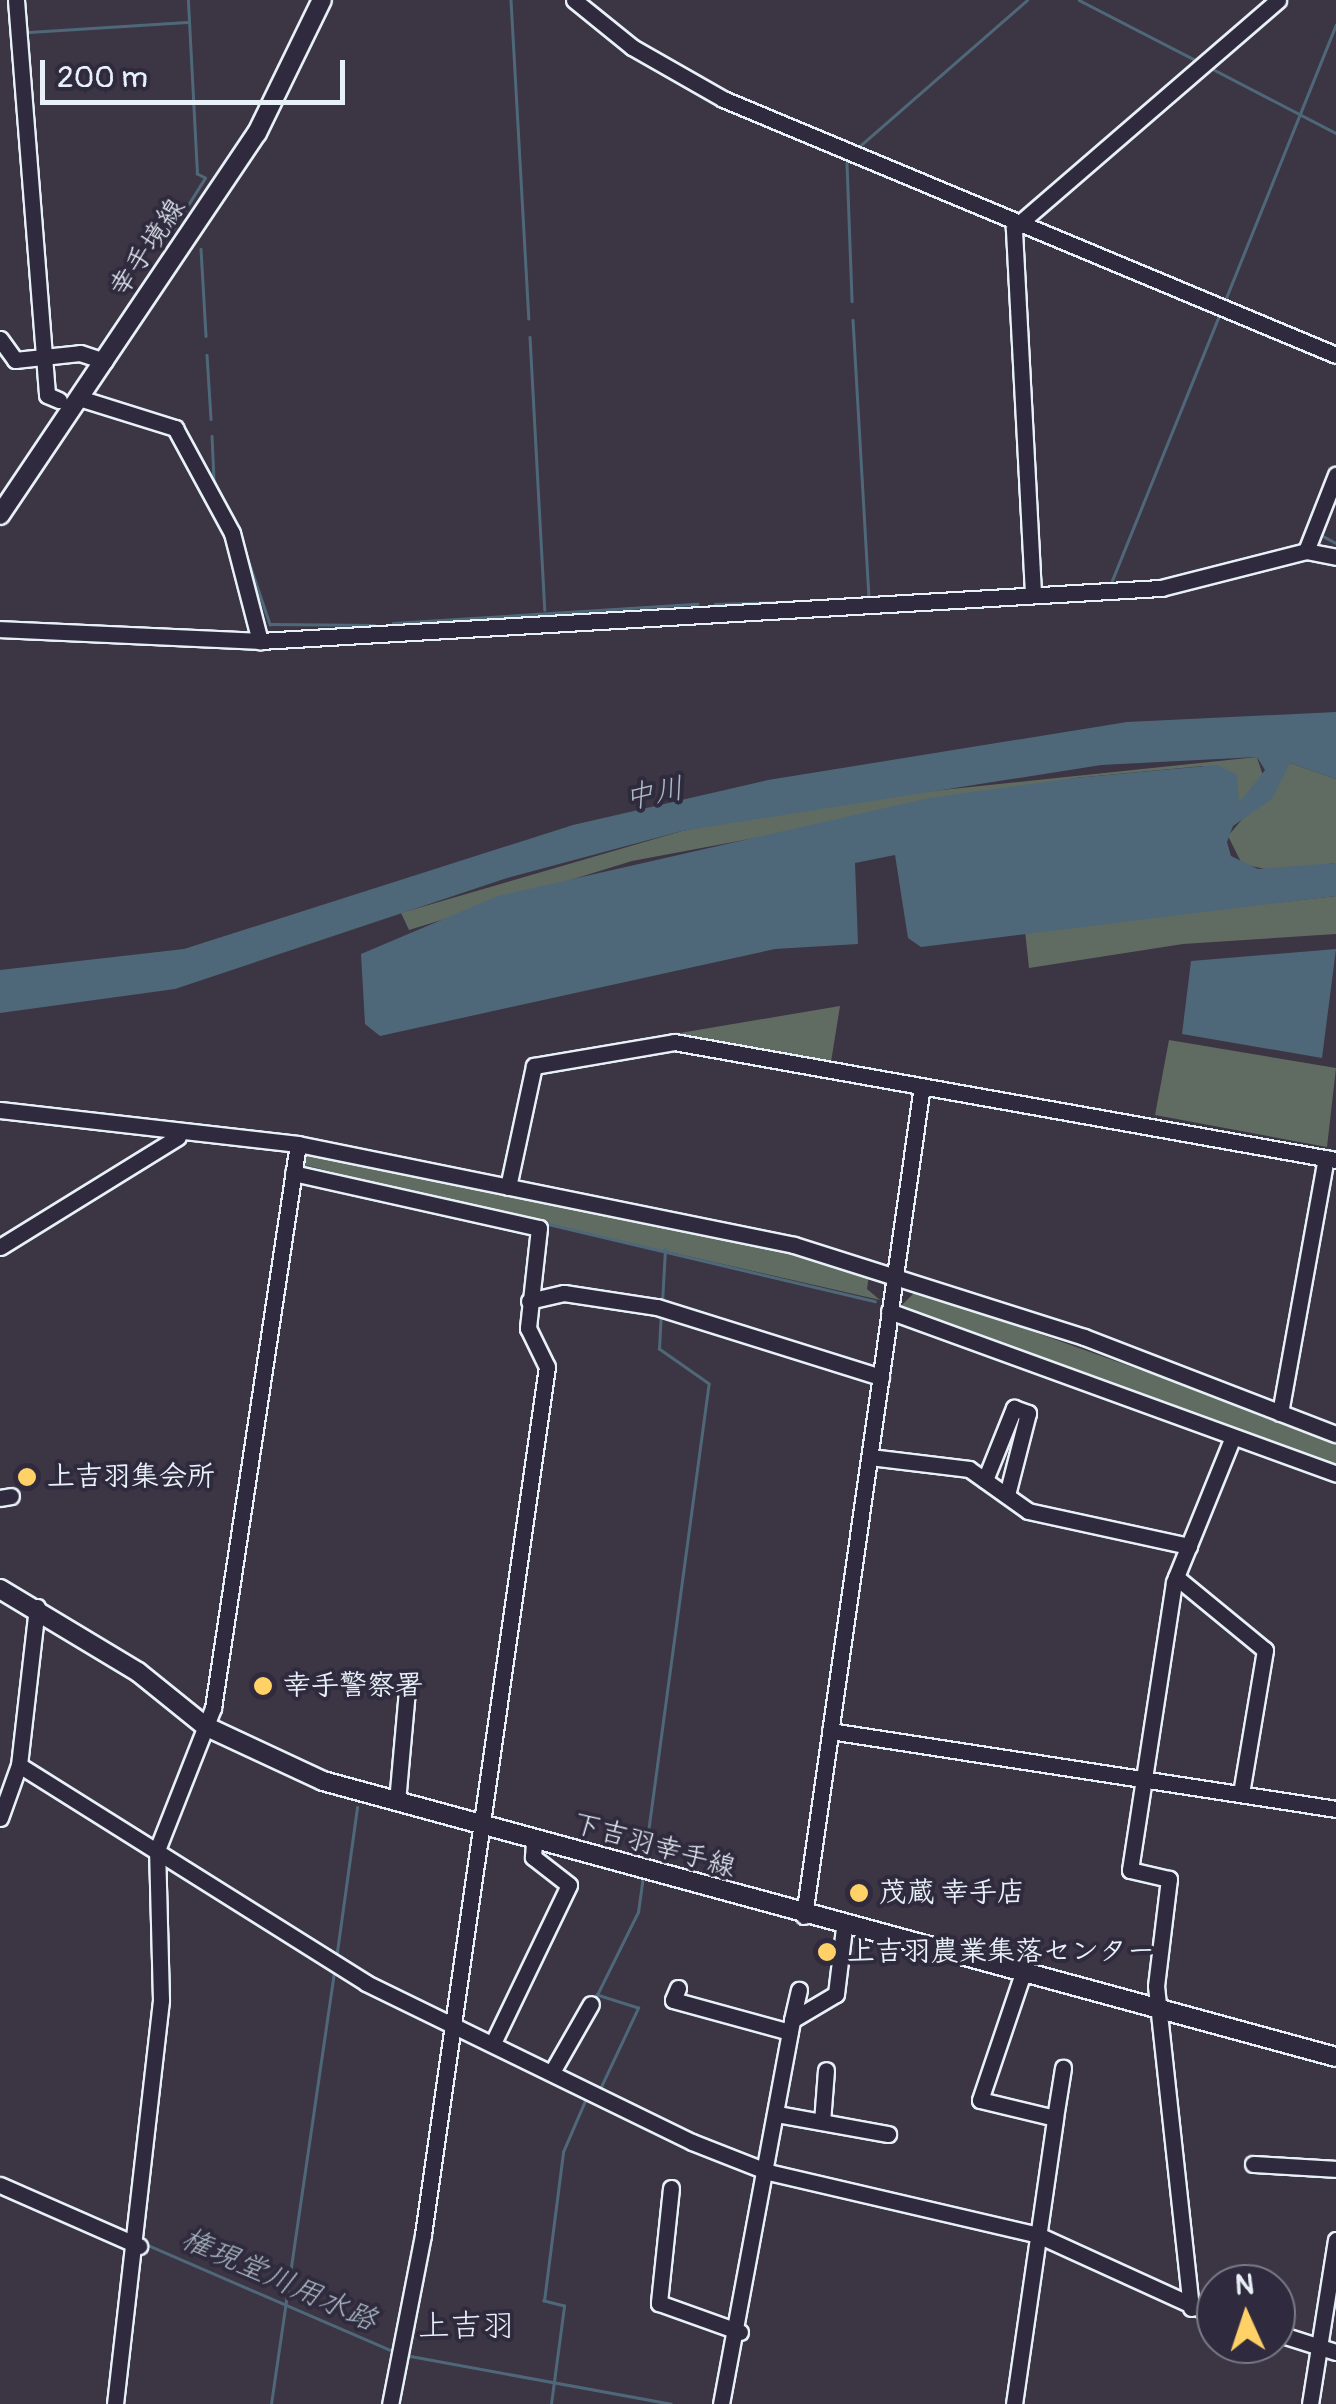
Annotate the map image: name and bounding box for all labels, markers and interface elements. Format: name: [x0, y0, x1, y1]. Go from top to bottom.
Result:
scale bar: [45, 40, 350, 102]
text: 200 m: [57, 59, 148, 96]
street label: 幸手境線: [103, 192, 193, 304]
water label: 中川: [621, 771, 687, 817]
place label: 上吉羽集会所: [47, 1460, 215, 1494]
marker: 上吉羽集会所: [16, 1466, 38, 1488]
place label: 幸手警察署: [283, 1669, 423, 1703]
marker: 幸手警察署: [252, 1675, 274, 1697]
street label: 下吉羽幸手線: [569, 1807, 739, 1885]
place label: 茂蔵 幸手店: [879, 1876, 1025, 1910]
marker: 茂蔵 幸手店: [848, 1882, 870, 1904]
place label: 上吉羽農業集落センター: [847, 1935, 1155, 1969]
marker: 上吉羽農業集落センター: [816, 1941, 838, 1963]
water label: 権現堂川用水路: [176, 2221, 382, 2339]
north arrow: [1196, 2264, 1296, 2364]
text: N: [1234, 2268, 1255, 2304]
district label: 上吉羽: [418, 2307, 514, 2345]

